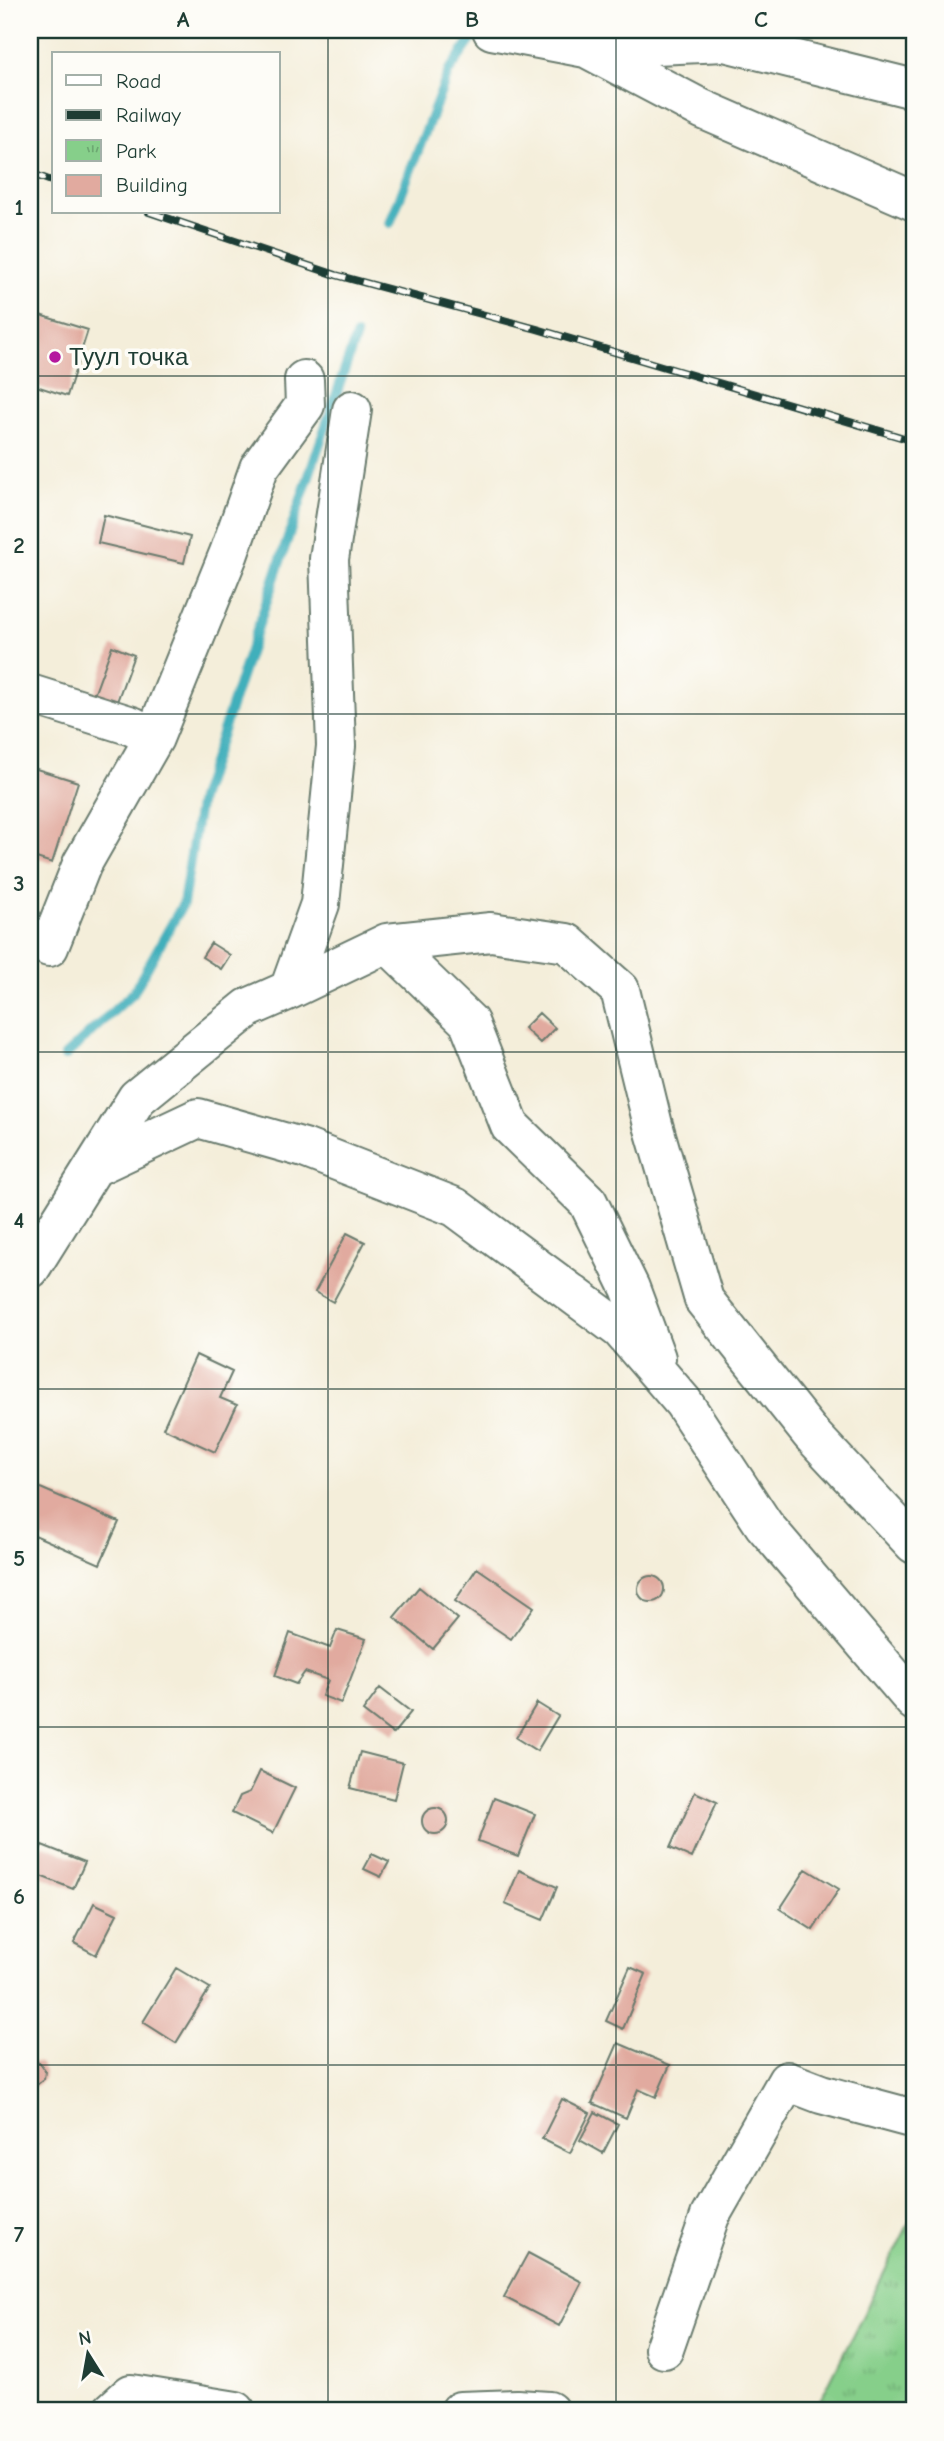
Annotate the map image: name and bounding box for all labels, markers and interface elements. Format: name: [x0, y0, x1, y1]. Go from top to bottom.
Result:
text: A: [177, 6, 190, 33]
text: B: [465, 6, 479, 33]
text: C: [754, 6, 768, 33]
legend: [52, 52, 280, 214]
text: Road: [116, 69, 161, 93]
text: Railway: [116, 103, 181, 127]
text: Park: [116, 139, 156, 163]
text: Building: [116, 173, 188, 197]
text: 1: [14, 194, 24, 221]
place label: Туул точка: [69, 343, 189, 371]
marker: Туул точка: [47, 349, 63, 365]
text: 2: [13, 532, 25, 559]
text: 3: [13, 870, 25, 897]
text: 4: [14, 1207, 25, 1234]
text: 5: [13, 1545, 25, 1572]
text: 6: [13, 1883, 25, 1910]
text: 7: [14, 2221, 25, 2248]
north arrow: [52, 2318, 122, 2388]
text: N: [77, 2326, 93, 2350]

